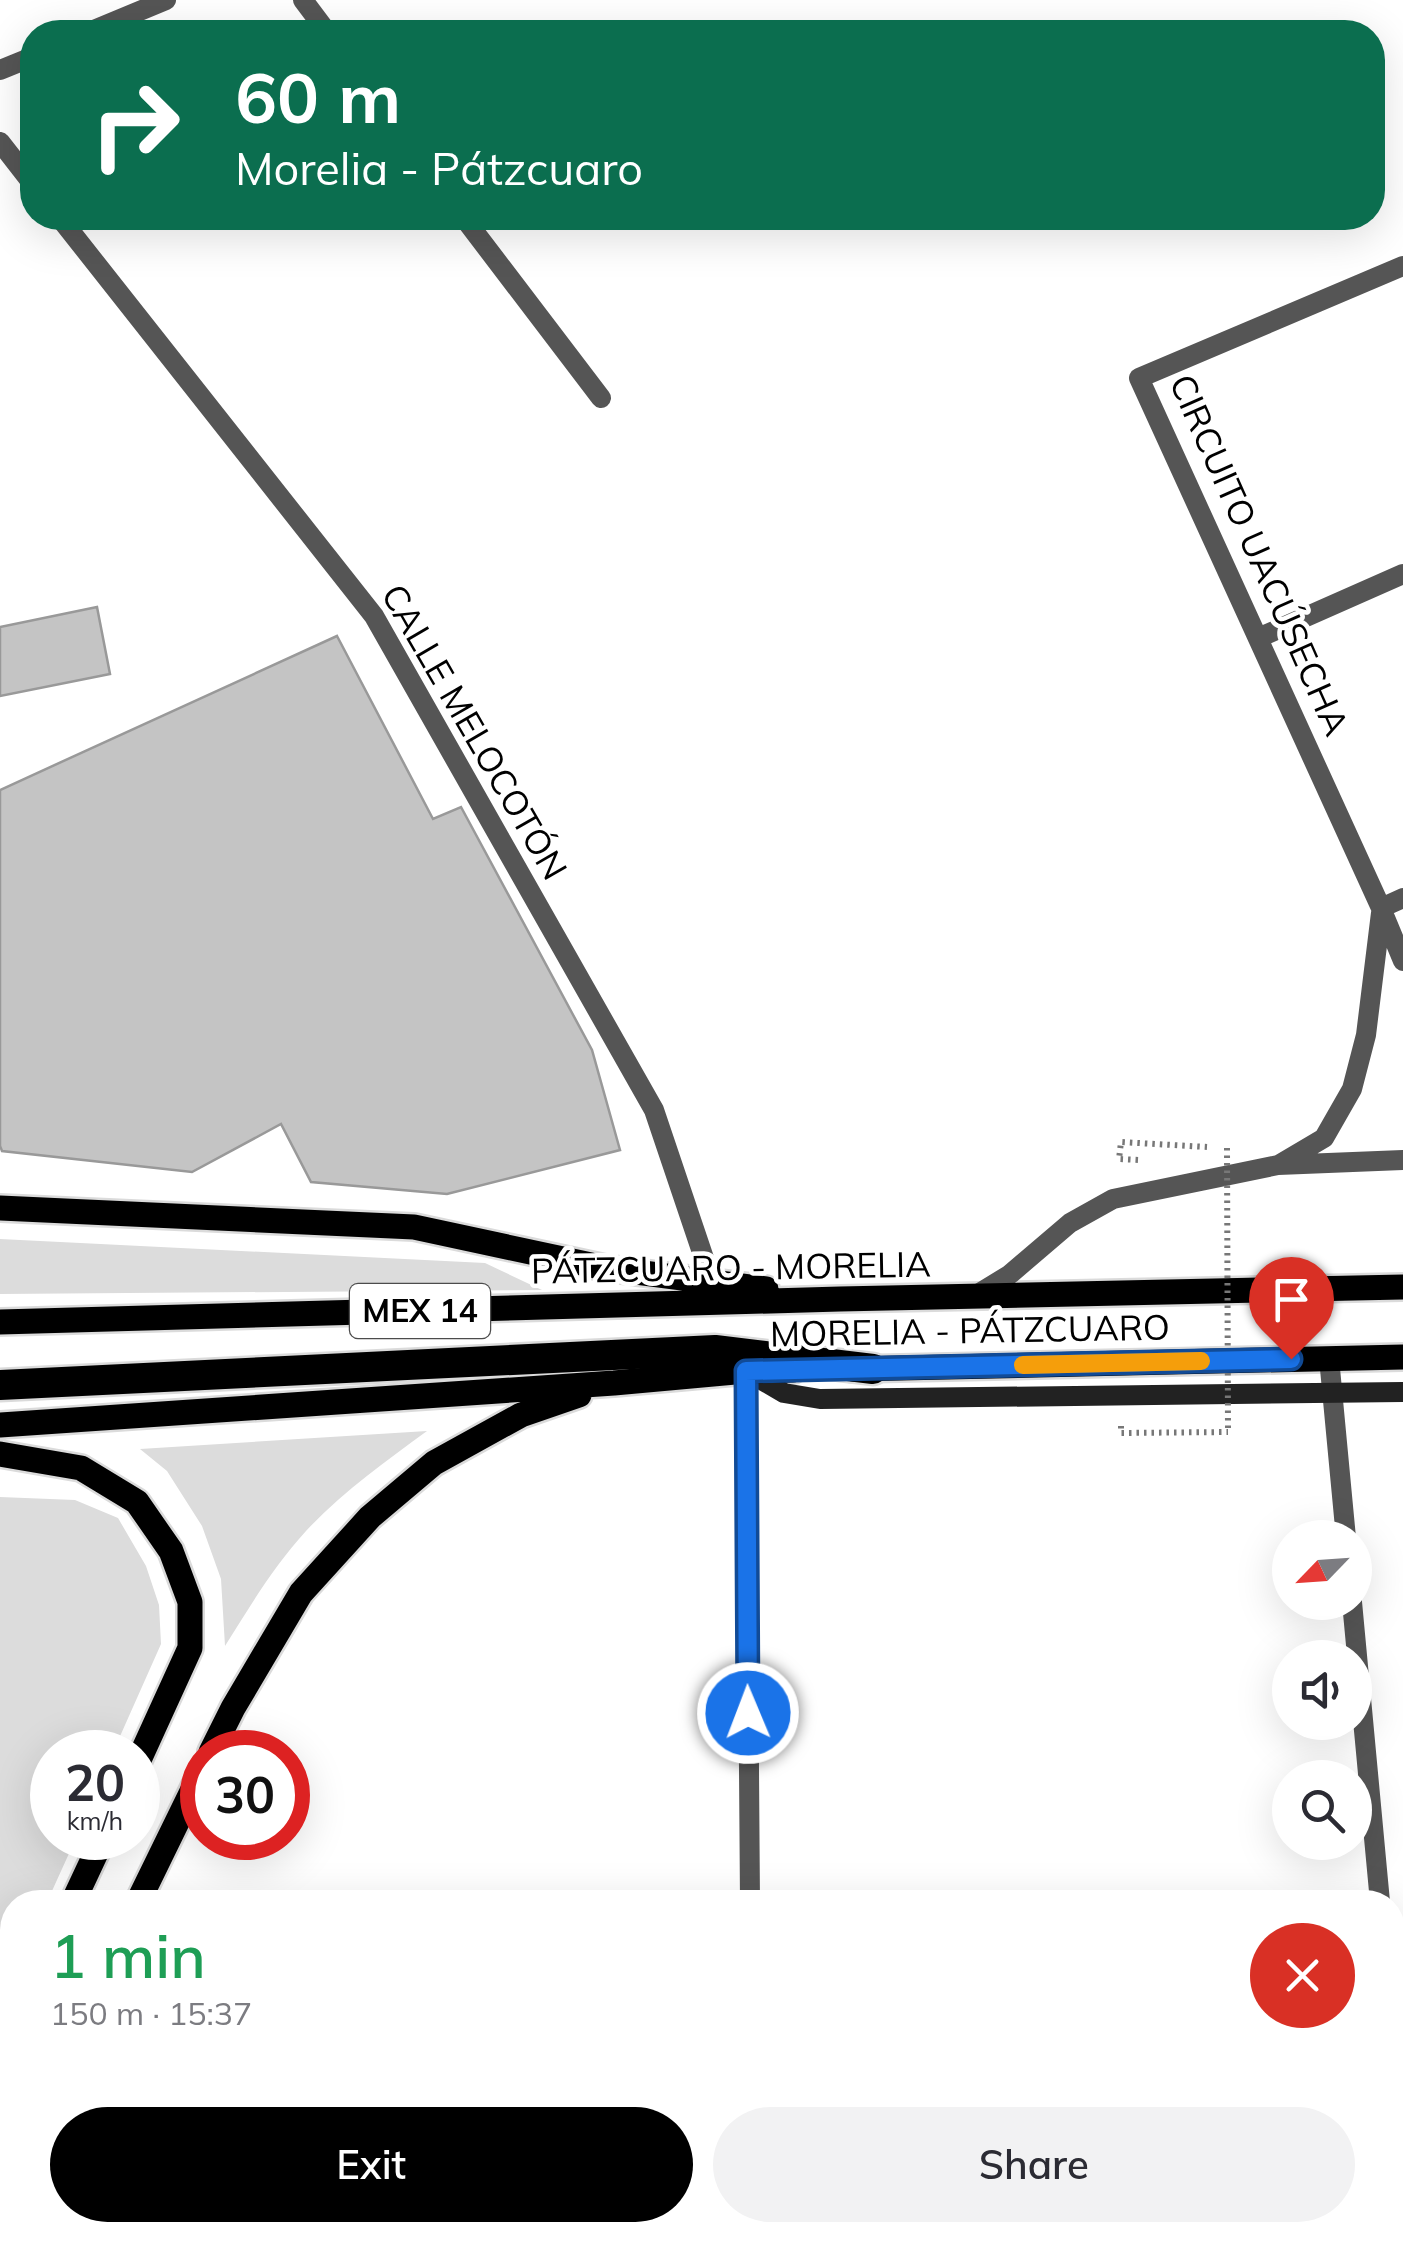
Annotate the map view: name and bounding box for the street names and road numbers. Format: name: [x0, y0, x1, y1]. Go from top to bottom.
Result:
street label: CIRCUITO UACÚSECHA: [1160, 367, 1359, 742]
street label: CALLE MELOCOTÓN: [372, 576, 577, 887]
street label: PÁTZCUARO - MORELIA: [531, 1242, 931, 1292]
road number: MEX 14: [350, 1284, 490, 1338]
street label: MORELIA - PÁTZCUARO: [770, 1305, 1170, 1355]

